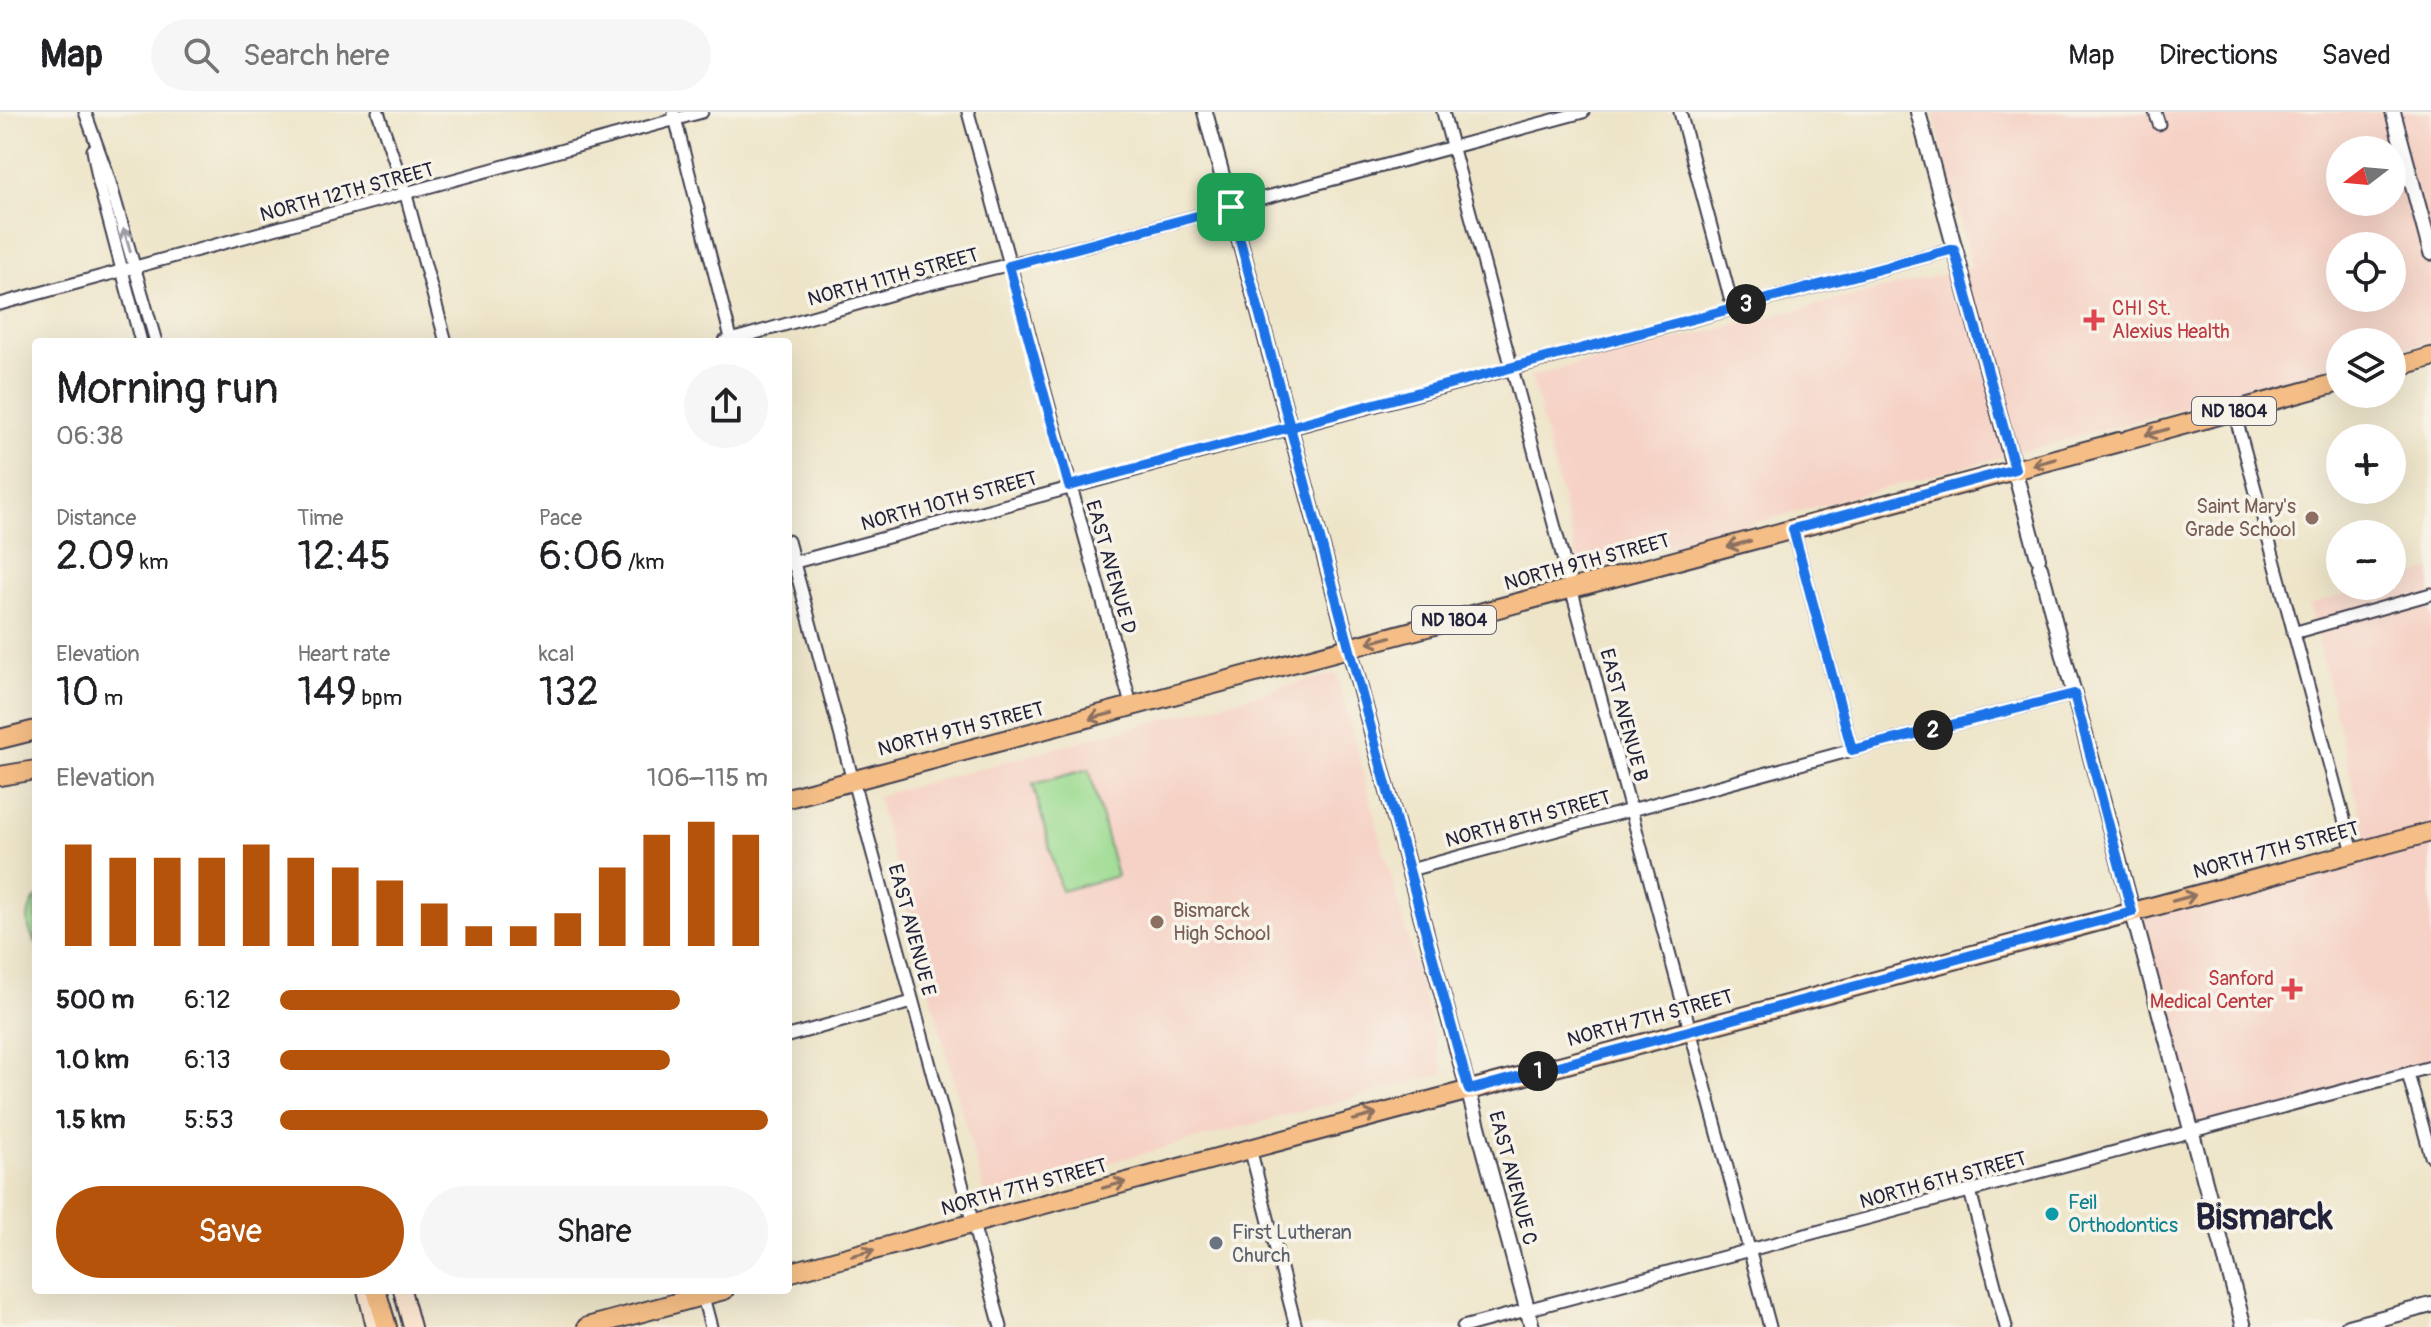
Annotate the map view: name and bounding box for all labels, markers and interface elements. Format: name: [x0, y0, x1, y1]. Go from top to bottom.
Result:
search box: [151, 19, 711, 91]
text: Map: [40, 31, 103, 79]
icon: search: [179, 33, 223, 77]
text: Search here: [243, 37, 390, 74]
text: Map: [2068, 38, 2115, 73]
text: Directions: [2159, 38, 2278, 73]
text: Saved: [2322, 38, 2391, 73]
north arrow: [2326, 136, 2406, 216]
map controls: [2326, 136, 2406, 600]
street label: NORTH 12TH STREET: [257, 157, 437, 227]
pin: [1197, 173, 1265, 241]
icon: arrive: [1209, 185, 1253, 229]
one-way arrow: [119, 227, 134, 253]
button: locate: [2326, 232, 2406, 312]
street label: NORTH 11TH STREET: [805, 242, 981, 312]
pin: 3: [1726, 284, 1766, 324]
text: 3: [1740, 290, 1752, 318]
place label: CHI St. Alexius Health: [2112, 296, 2230, 344]
marker: CHI St. Alexius Health: [2083, 309, 2105, 331]
button: layers: [2326, 328, 2406, 408]
text: Morning run: [56, 362, 279, 417]
button: share: [684, 364, 768, 448]
road number: ND 1804: [2192, 397, 2276, 425]
text: 06:38: [56, 420, 123, 452]
button: +: [2326, 424, 2406, 504]
one-way arrow: [2144, 425, 2170, 440]
one-way arrow: [2031, 455, 2057, 470]
street label: NORTH 10TH STREET: [858, 465, 1040, 537]
place label: Saint Mary's Grade School: [2185, 494, 2296, 542]
street label: EAST AVENUE D: [1080, 497, 1142, 637]
text: Distance: [56, 504, 136, 532]
text: Time: [297, 504, 343, 532]
text: Pace: [539, 504, 582, 532]
marker: Saint Mary's Grade School: [2303, 509, 2321, 527]
button: −: [2326, 520, 2406, 600]
street label: NORTH 9TH STREET: [1501, 528, 1673, 596]
text: 2.09: [56, 532, 135, 581]
text: 12:45: [297, 532, 391, 581]
text: 6:06: [539, 532, 623, 581]
one-way arrow: [1726, 537, 1752, 552]
text: km: [135, 548, 169, 576]
text: /km: [623, 548, 665, 576]
road number: ND 1804: [1412, 606, 1496, 634]
one-way arrow: [1367, 633, 1393, 648]
text: Elevation: [56, 640, 140, 668]
text: Heart rate: [297, 640, 390, 668]
text: kcal: [539, 640, 574, 668]
street label: EAST AVENUE B: [1594, 646, 1654, 784]
text: 10: [56, 668, 99, 717]
text: 149: [297, 668, 357, 717]
text: 132: [539, 668, 599, 717]
text: m: [99, 684, 123, 712]
text: bpm: [357, 684, 402, 712]
street label: NORTH 9TH STREET: [875, 696, 1047, 762]
one-way arrow: [1089, 709, 1115, 724]
pin: 2: [1913, 710, 1953, 750]
text: 2: [1927, 716, 1939, 744]
text: Elevation: [56, 762, 155, 794]
text: 106–115 m: [646, 762, 768, 794]
street label: NORTH 8TH STREET: [1443, 785, 1613, 853]
street label: NORTH 7TH STREET: [2190, 816, 2362, 884]
street label: EAST AVENUE E: [882, 861, 942, 999]
one-way arrow: [2171, 889, 2197, 904]
place label: Bismarck High School: [1173, 898, 1271, 946]
marker: Bismarck High School: [1148, 913, 1166, 931]
place label: Sanford Medical Center: [2150, 966, 2274, 1014]
marker: Sanford Medical Center: [2281, 978, 2303, 1000]
text: 500 m: [56, 984, 134, 1016]
text: 6:12: [184, 984, 231, 1016]
street label: NORTH 7TH STREET: [1564, 984, 1736, 1052]
text: 1.0 km: [56, 1044, 129, 1076]
text: 6:13: [184, 1044, 231, 1076]
pin: 1: [1518, 1051, 1558, 1091]
text: 1: [1534, 1057, 1542, 1085]
text: 1.5 km: [56, 1104, 126, 1136]
text: 5:53: [184, 1104, 234, 1136]
street label: EAST AVENUE C: [1483, 1108, 1543, 1248]
one-way arrow: [1352, 1109, 1378, 1124]
street label: NORTH 6TH STREET: [1857, 1146, 2029, 1214]
street label: NORTH 7TH STREET: [938, 1153, 1110, 1221]
one-way arrow: [1101, 1177, 1127, 1192]
button: Save: [56, 1186, 404, 1278]
button: Share: [420, 1186, 768, 1278]
place label: Feil Orthodontics: [2068, 1190, 2178, 1238]
district label: Bismarck: [2195, 1195, 2334, 1240]
marker: Feil Orthodontics: [2043, 1205, 2061, 1223]
place label: First Lutheran Church: [1232, 1220, 1352, 1268]
marker: First Lutheran Church: [1207, 1234, 1225, 1252]
one-way arrow: [850, 1245, 876, 1260]

